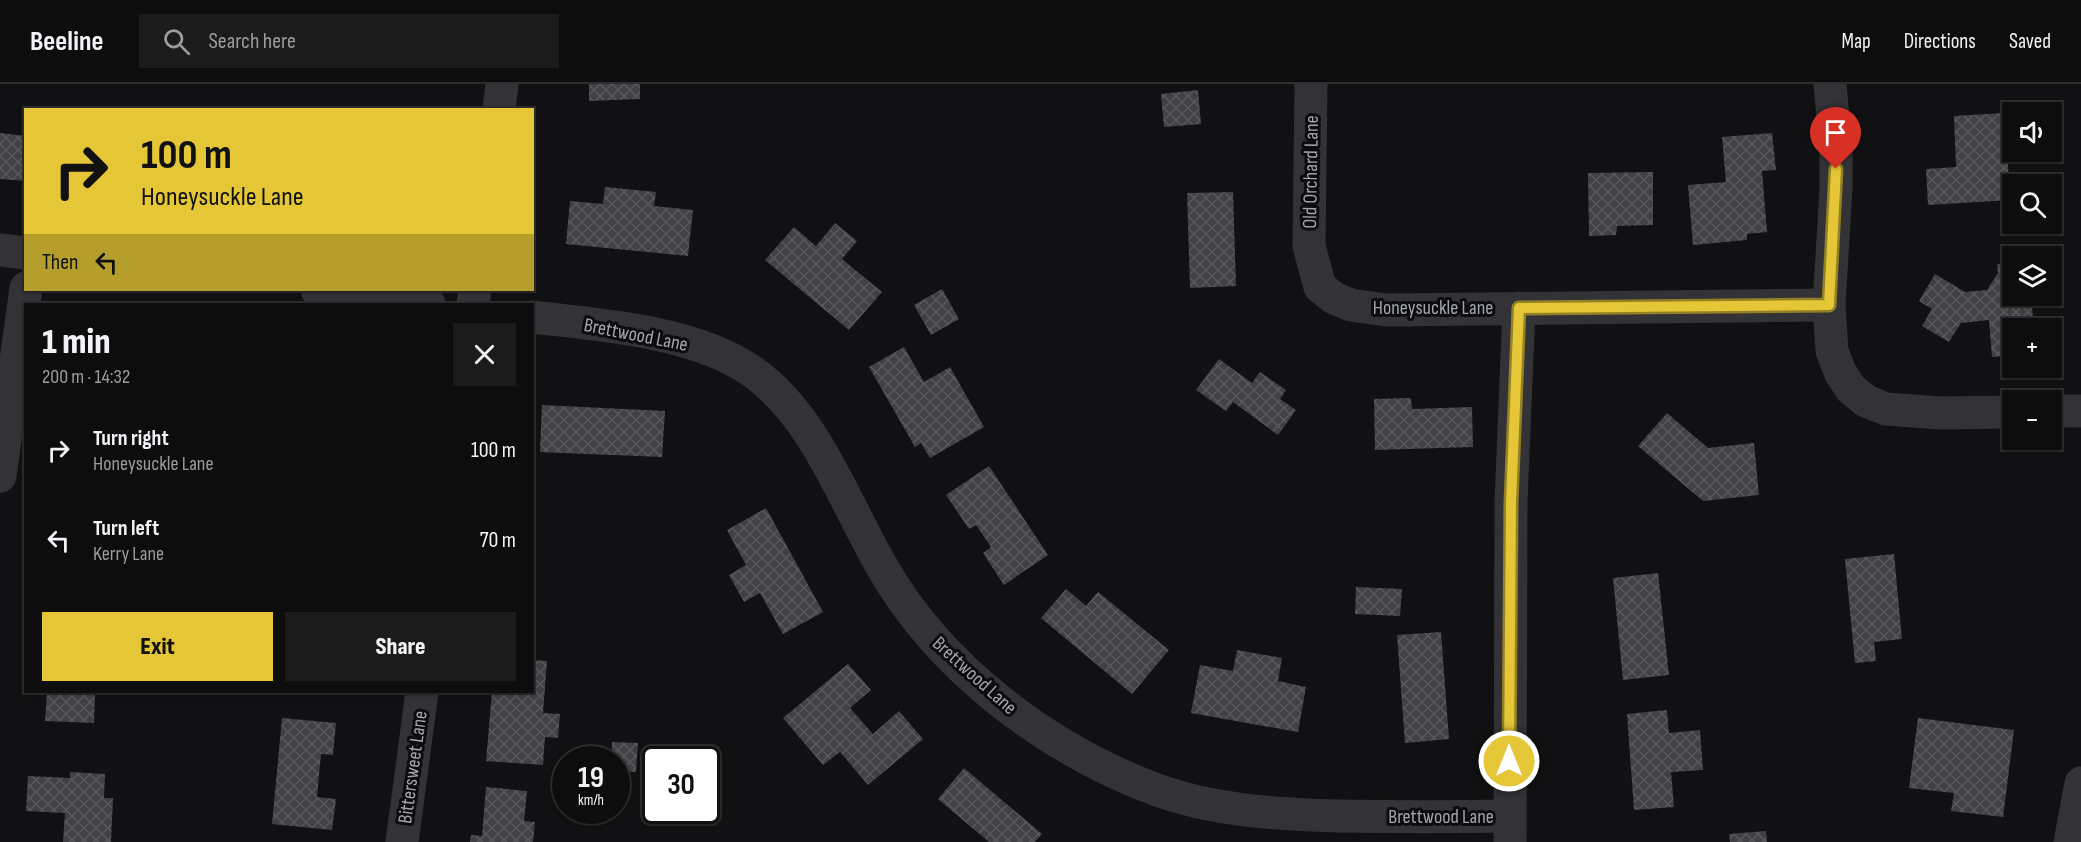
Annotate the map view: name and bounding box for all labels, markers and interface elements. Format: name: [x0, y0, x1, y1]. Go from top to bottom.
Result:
search box: [139, 14, 559, 68]
text: Beeline: [30, 25, 103, 58]
icon: search: [160, 25, 193, 58]
text: Search here: [208, 28, 296, 55]
text: Map: [1841, 29, 1871, 54]
text: Directions: [1904, 29, 1976, 54]
text: Saved: [2009, 29, 2051, 54]
map controls: [2002, 102, 2062, 450]
button: sound: [2002, 102, 2062, 162]
pin: [1810, 107, 1861, 169]
street label: Old Orchard Lane: [1298, 115, 1324, 229]
icon: arrive: [1819, 116, 1852, 149]
text: 100 m: [141, 130, 232, 181]
icon: right: [42, 132, 120, 210]
button: search: [2002, 174, 2062, 234]
text: Honeysuckle Lane: [141, 181, 304, 213]
icon: left: [90, 246, 123, 279]
button: layers: [2002, 246, 2062, 306]
text: Then: [42, 249, 78, 276]
street label: Honeysuckle Lane: [1373, 296, 1493, 320]
street label: Brettwood Lane: [582, 313, 690, 357]
button: +: [2002, 318, 2062, 378]
text: 1 min: [42, 321, 110, 364]
button: close: [453, 323, 516, 386]
text: 200 m · 14:32: [42, 365, 130, 389]
button: −: [2002, 390, 2062, 450]
text: Turn right: [93, 425, 169, 452]
icon: right: [42, 434, 75, 467]
text: 100 m: [471, 437, 516, 464]
text: Honeysuckle Lane: [93, 452, 213, 476]
text: Turn left: [93, 515, 159, 542]
icon: left: [42, 524, 75, 557]
text: 70 m: [480, 527, 516, 554]
text: Kerry Lane: [93, 542, 164, 566]
button: Exit: [42, 612, 273, 681]
button: Share: [285, 612, 516, 681]
street label: Brettwood Lane: [927, 632, 1022, 720]
street label: Bittersweet Lane: [393, 709, 433, 825]
position arrow: [1477, 729, 1541, 793]
speed limit sign: 30: [642, 746, 720, 824]
text: 19: [578, 760, 604, 796]
text: km/h: [578, 791, 604, 810]
street label: Brettwood Lane: [1388, 805, 1494, 829]

